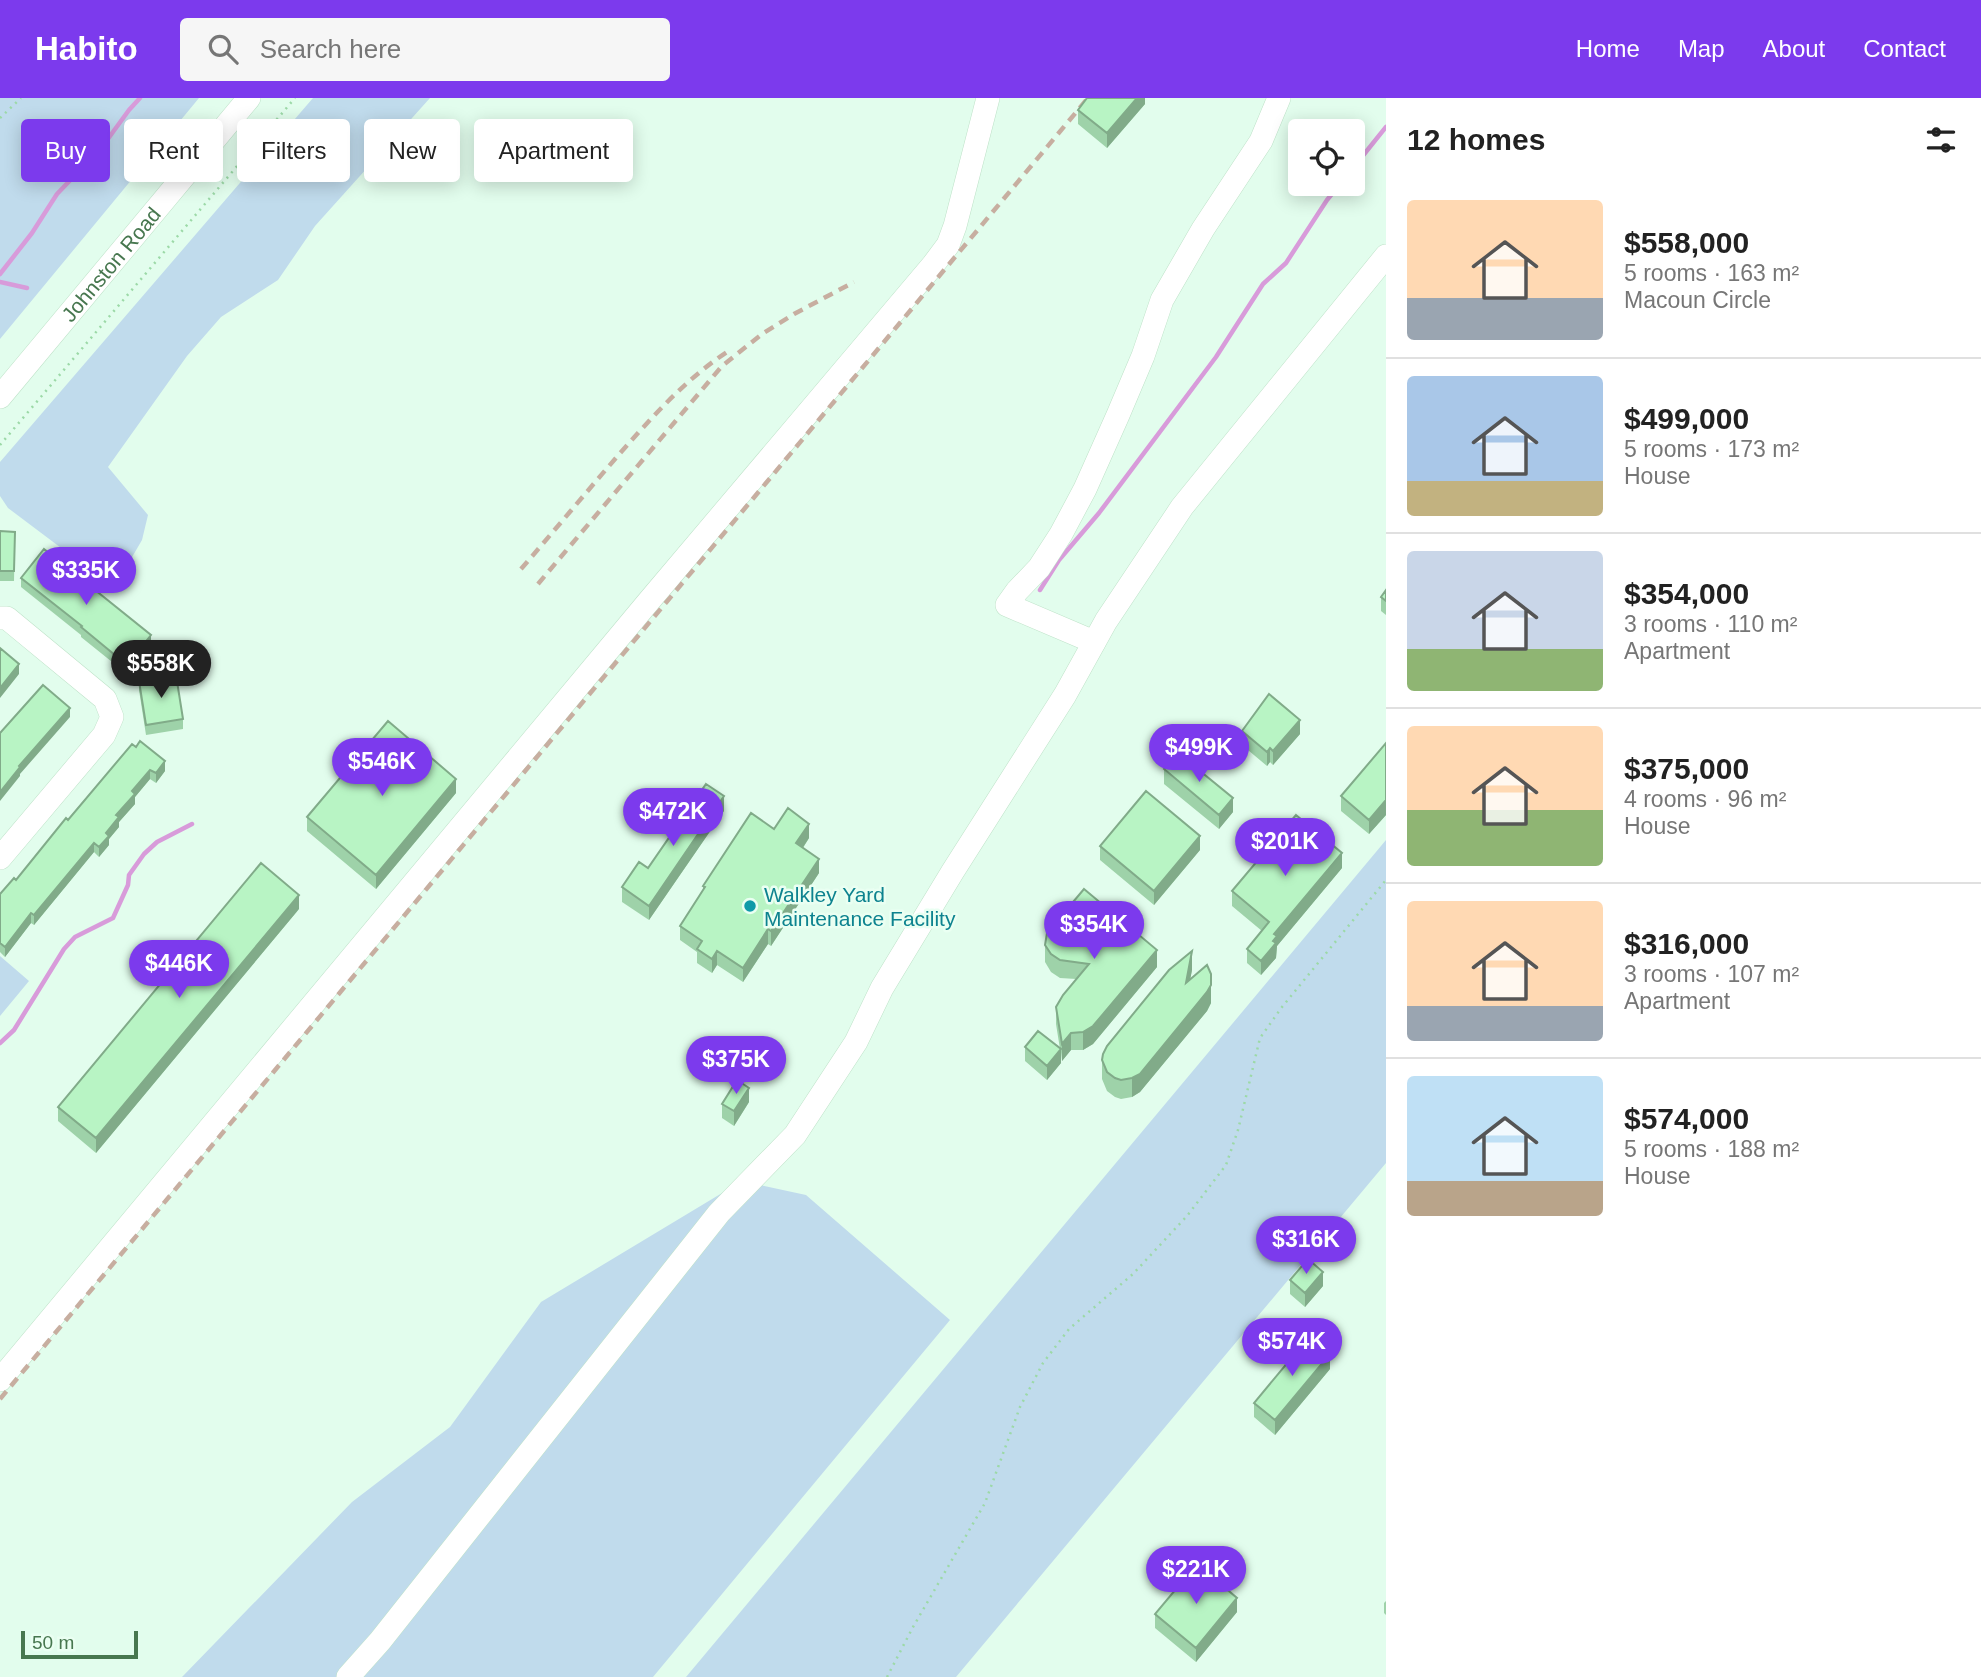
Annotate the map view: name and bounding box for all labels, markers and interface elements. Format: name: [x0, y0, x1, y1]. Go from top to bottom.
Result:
search box: [180, 18, 670, 81]
text: Habito: [35, 30, 138, 67]
icon: search: [204, 30, 242, 68]
text: Search here: [260, 34, 401, 64]
text: Home: [1576, 35, 1640, 62]
text: Map: [1678, 35, 1725, 62]
text: About: [1763, 35, 1825, 62]
text: Contact: [1863, 35, 1946, 62]
chip: Buy: [21, 119, 110, 182]
chip: Rent: [124, 119, 223, 182]
chip: Filters: [237, 119, 350, 182]
chip: New: [364, 119, 460, 182]
chip: Apartment: [474, 119, 633, 182]
map controls: [1288, 119, 1365, 196]
button: locate: [1288, 119, 1365, 196]
icon: filters: [1922, 121, 1960, 159]
text: 12 homes: [1407, 123, 1545, 156]
street label: Johnston Road: [57, 202, 165, 326]
text: $558,000: [1624, 226, 1749, 259]
icon: home: [1463, 228, 1547, 312]
text: 5 rooms · 163 m²: [1624, 260, 1799, 286]
text: Macoun Circle: [1624, 287, 1771, 313]
text: $499,000: [1624, 402, 1749, 435]
icon: home: [1463, 404, 1547, 488]
text: 5 rooms · 173 m²: [1624, 436, 1799, 462]
text: House: [1624, 463, 1690, 489]
pin: $335K: [37, 547, 135, 607]
text: $335K: [52, 557, 120, 583]
text: $354,000: [1624, 577, 1749, 610]
icon: home: [1463, 579, 1547, 663]
text: 3 rooms · 110 m²: [1624, 611, 1797, 637]
text: Apartment: [1624, 638, 1730, 664]
pin: $558K: [112, 640, 210, 700]
text: $558K: [127, 650, 195, 676]
pin: $499K: [1150, 724, 1248, 784]
text: $499K: [1165, 734, 1233, 760]
pin: $546K: [333, 738, 431, 798]
text: $546K: [348, 748, 416, 774]
text: $375,000: [1624, 752, 1749, 785]
icon: home: [1463, 754, 1547, 838]
text: 4 rooms · 96 m²: [1624, 786, 1786, 812]
pin: $472K: [624, 788, 722, 848]
text: $472K: [639, 798, 707, 824]
text: House: [1624, 813, 1690, 839]
pin: $201K: [1236, 818, 1334, 878]
text: $201K: [1251, 828, 1319, 854]
place label: Walkley Yard Maintenance Facility: [764, 883, 956, 930]
marker: Walkley Yard Maintenance Facility: [742, 898, 758, 914]
pin: $354K: [1045, 902, 1143, 961]
text: $354K: [1060, 911, 1128, 937]
text: $316,000: [1624, 927, 1749, 960]
icon: home: [1463, 929, 1547, 1013]
pin: $446K: [130, 940, 228, 1000]
text: $446K: [145, 950, 213, 976]
text: 3 rooms · 107 m²: [1624, 961, 1799, 987]
text: Apartment: [1624, 988, 1730, 1014]
pin: $375K: [687, 1037, 785, 1096]
text: $375K: [702, 1046, 770, 1072]
text: $574,000: [1624, 1102, 1749, 1135]
icon: home: [1463, 1104, 1547, 1188]
text: 5 rooms · 188 m²: [1624, 1136, 1799, 1162]
text: House: [1624, 1163, 1690, 1189]
pin: $316K: [1257, 1216, 1355, 1276]
text: $316K: [1272, 1226, 1340, 1252]
pin: $574K: [1243, 1318, 1341, 1378]
text: $574K: [1258, 1328, 1326, 1354]
pin: $221K: [1147, 1546, 1245, 1606]
text: $221K: [1162, 1556, 1230, 1582]
scale bar: [21, 1628, 138, 1660]
text: 50 m: [32, 1632, 74, 1653]

